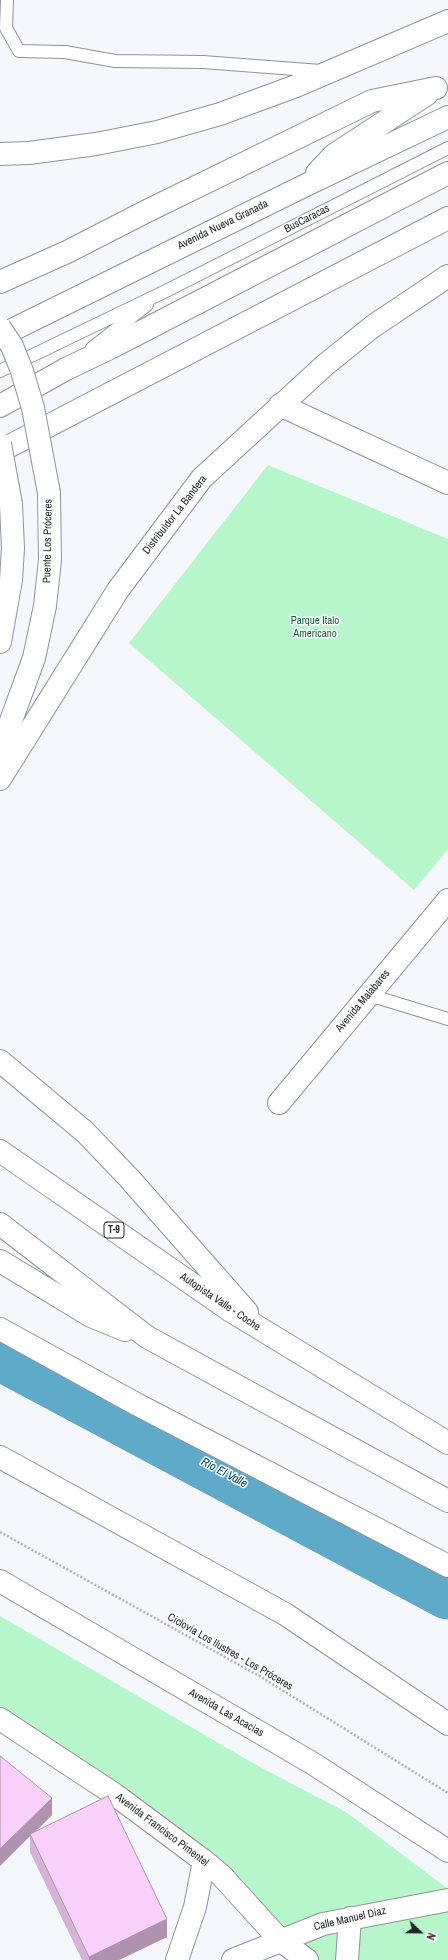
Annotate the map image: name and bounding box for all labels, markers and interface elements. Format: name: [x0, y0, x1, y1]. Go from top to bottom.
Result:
street label: Avenida Nueva Granada: [176, 197, 270, 253]
street label: BusCaracas: [282, 202, 332, 236]
street label: Distribuidor La Bandera: [140, 473, 210, 557]
street label: Puente Los Próceres: [41, 499, 55, 583]
park label: Parque Italo Americano: [291, 614, 339, 640]
street label: Avenida Malabares: [333, 967, 393, 1035]
road number: T-9: [104, 1222, 124, 1238]
street label: Autopista Valle - Coche: [177, 1270, 263, 1334]
water label: Río El Valle: [198, 1455, 250, 1491]
street label: Ciclovía Los Ilustres - Los Próceres: [165, 1611, 295, 1693]
street label: Avenida Las Acacias: [186, 1686, 266, 1740]
street label: Avenida Francisco Pimentel: [113, 1791, 211, 1869]
street label: Calle Manuel Díaz: [313, 1904, 387, 1934]
north arrow: [400, 1912, 440, 1952]
text: N: [423, 1931, 439, 1942]

